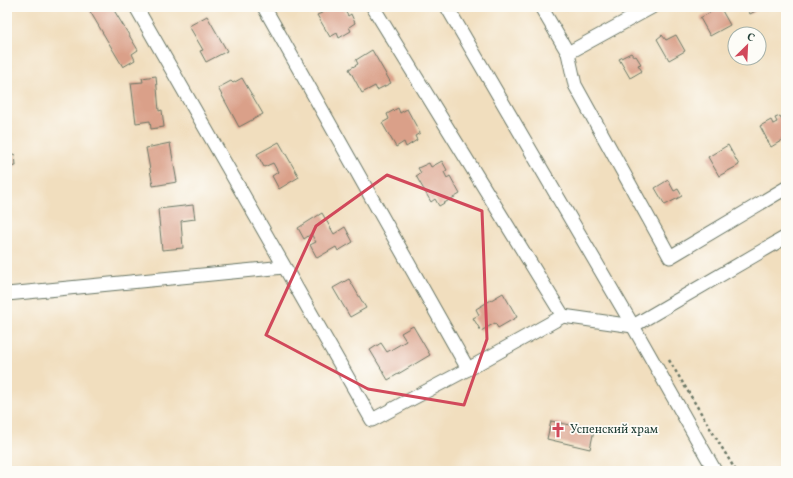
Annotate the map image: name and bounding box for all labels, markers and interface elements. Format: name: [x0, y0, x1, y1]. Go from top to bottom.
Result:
north arrow: [727, 26, 767, 66]
text: С: [744, 30, 757, 47]
church icon: Успенский храм: [549, 421, 567, 439]
place label: Успенский храм: [570, 422, 658, 438]

